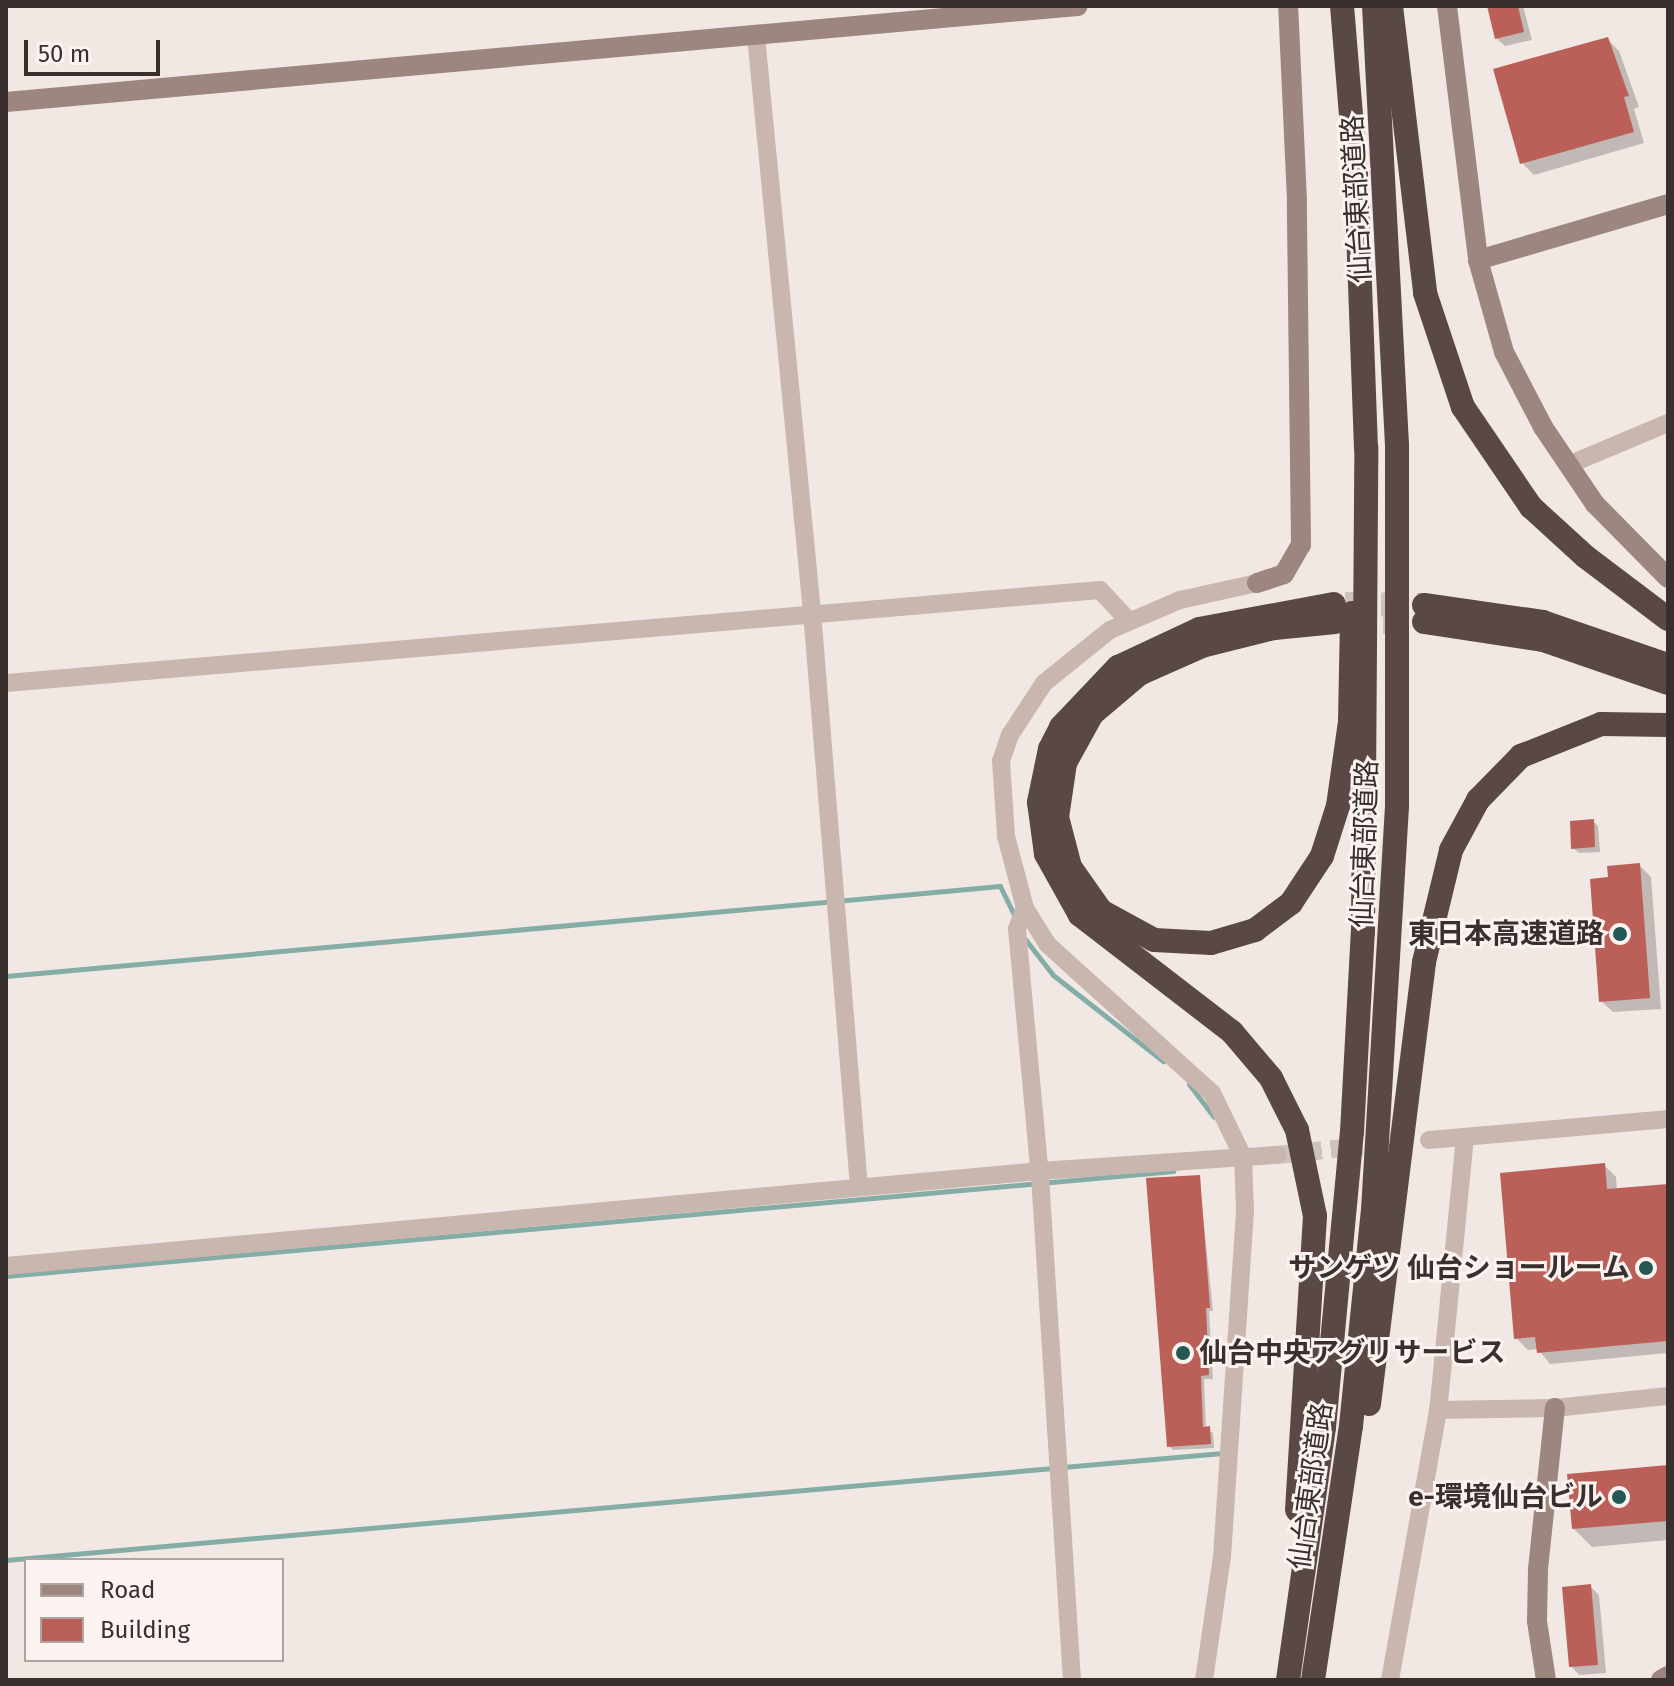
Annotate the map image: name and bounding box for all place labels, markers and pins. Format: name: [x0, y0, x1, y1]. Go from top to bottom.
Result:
place label: 東日本高速道路: [1408, 917, 1604, 951]
marker: 東日本高速道路: [1611, 925, 1629, 943]
place label: サンゲツ 仙台ショールーム: [1287, 1251, 1630, 1285]
marker: サンゲツ 仙台ショールーム: [1637, 1259, 1655, 1277]
place label: 仙台中央アグリサービス: [1199, 1336, 1507, 1370]
marker: 仙台中央アグリサービス: [1174, 1344, 1192, 1362]
place label: e-環境仙台ビル: [1408, 1480, 1603, 1514]
marker: e-環境仙台ビル: [1610, 1488, 1628, 1506]

